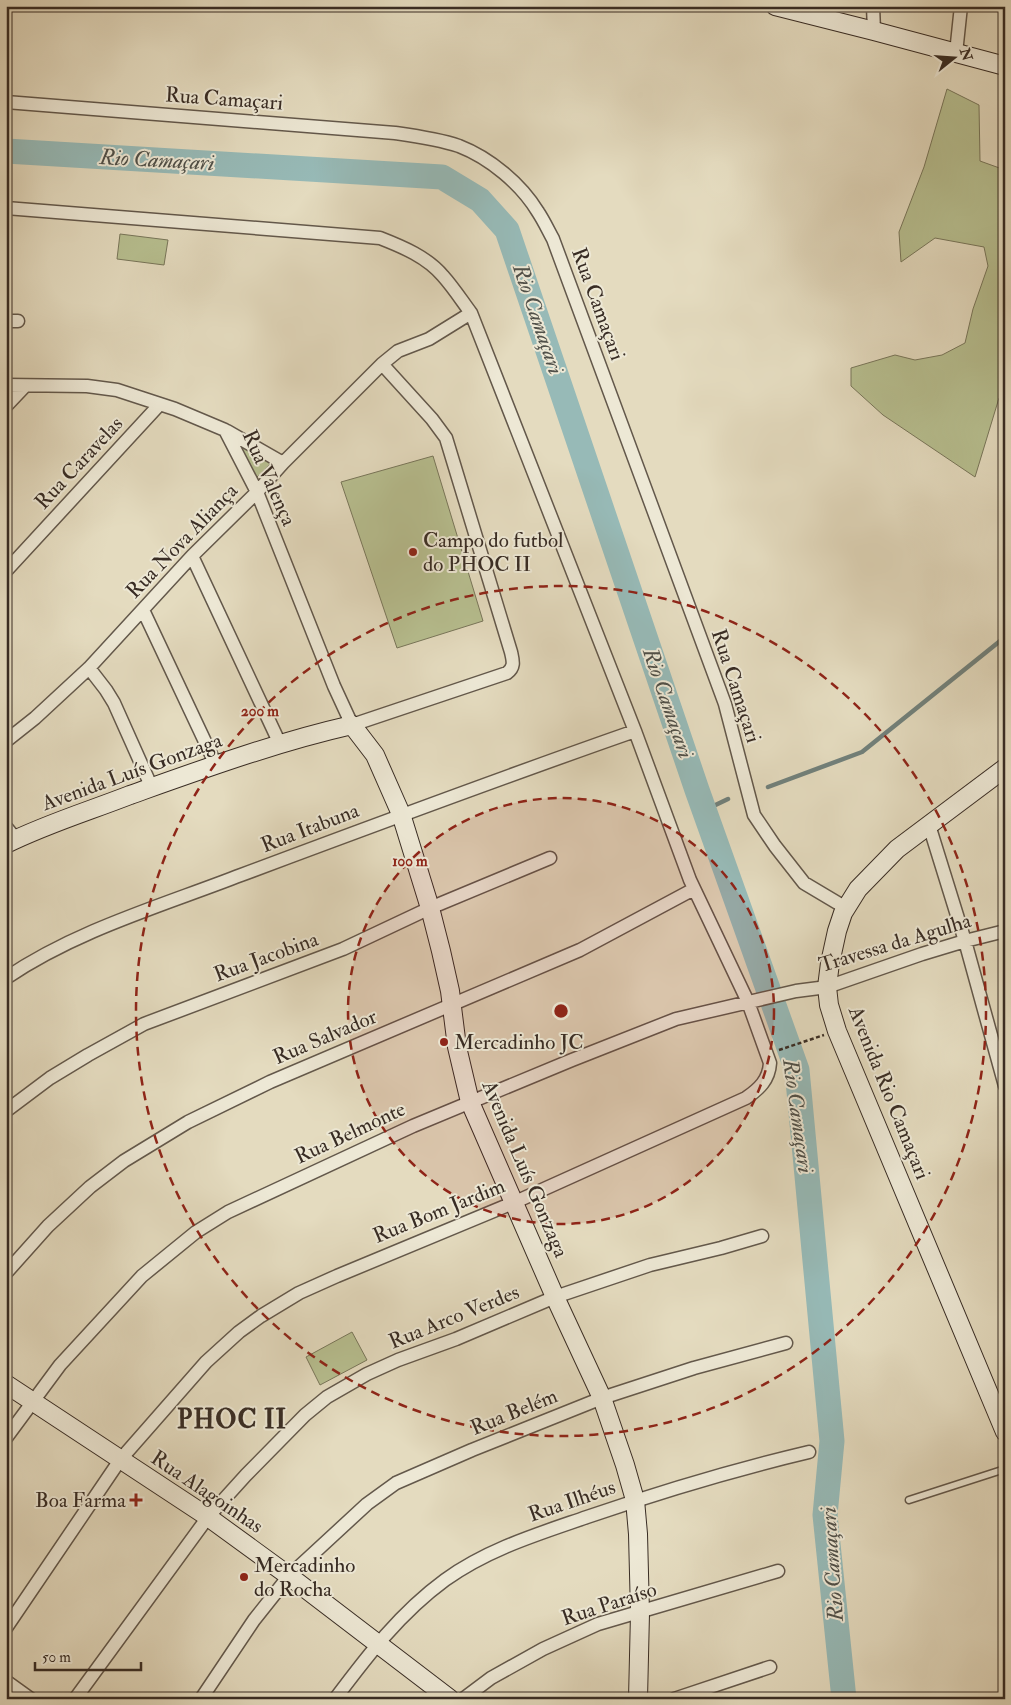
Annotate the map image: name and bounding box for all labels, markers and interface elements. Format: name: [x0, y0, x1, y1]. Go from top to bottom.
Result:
north arrow: [928, 32, 978, 82]
text: N: [956, 45, 976, 63]
street label: Rua Camaçari: [164, 81, 284, 117]
water label: Rio Camaçari: [98, 143, 215, 177]
street label: Rua Camaçari: [565, 244, 631, 364]
water label: Rio Camaçari: [506, 259, 570, 378]
street label: Rua Caravelas: [29, 411, 129, 515]
street label: Rua Valença: [236, 426, 302, 531]
street label: Rua Nova Aliança: [120, 477, 244, 604]
place label: Campo do futbol do PHOC II: [423, 527, 564, 578]
marker: Campo do futbol do PHOC II: [407, 546, 419, 558]
street label: Rua Camaçari: [705, 626, 767, 747]
water label: Rio Camaçari: [636, 643, 700, 762]
text: 200 m: [241, 702, 279, 721]
street label: Avenida Luís Gonzaga: [37, 727, 226, 817]
street label: Rua Itabuna: [257, 797, 363, 859]
text: 100 m: [392, 852, 428, 871]
street label: Travessa da Agulha: [816, 907, 975, 979]
street label: Rua Jacobina: [210, 926, 322, 988]
street label: Avenida Rio Camaçari: [842, 1001, 936, 1184]
centre of rings: [552, 1002, 570, 1020]
street label: Rua Salvador: [269, 1003, 381, 1071]
place label: Mercadinho JC: [454, 1029, 584, 1056]
marker: Mercadinho JC: [438, 1036, 450, 1048]
water label: Rio Camaçari: [776, 1056, 820, 1175]
street label: Avenida Luís Gonzaga: [475, 1075, 575, 1262]
street label: Rua Belmonte: [290, 1095, 410, 1170]
street label: Rua Bom Jardim: [369, 1172, 509, 1250]
street label: Rua Arco Verdes: [385, 1279, 523, 1355]
street label: Rua Belém: [466, 1382, 562, 1442]
district label: PHOC II: [177, 1404, 287, 1436]
street label: Rua Alagoinhas: [146, 1445, 268, 1539]
street label: Rua Ilhéus: [525, 1474, 619, 1528]
place label: Boa Farma: [35, 1487, 126, 1514]
marker: Boa Farma: [130, 1494, 142, 1506]
water label: Rio Camaçari: [814, 1506, 850, 1623]
place label: Mercadinho do Rocha: [254, 1552, 355, 1603]
marker: Mercadinho do Rocha: [238, 1571, 250, 1583]
street label: Rua Paraíso: [558, 1576, 660, 1632]
scale bar: [35, 1640, 141, 1672]
text: 50 m: [42, 1648, 71, 1667]

